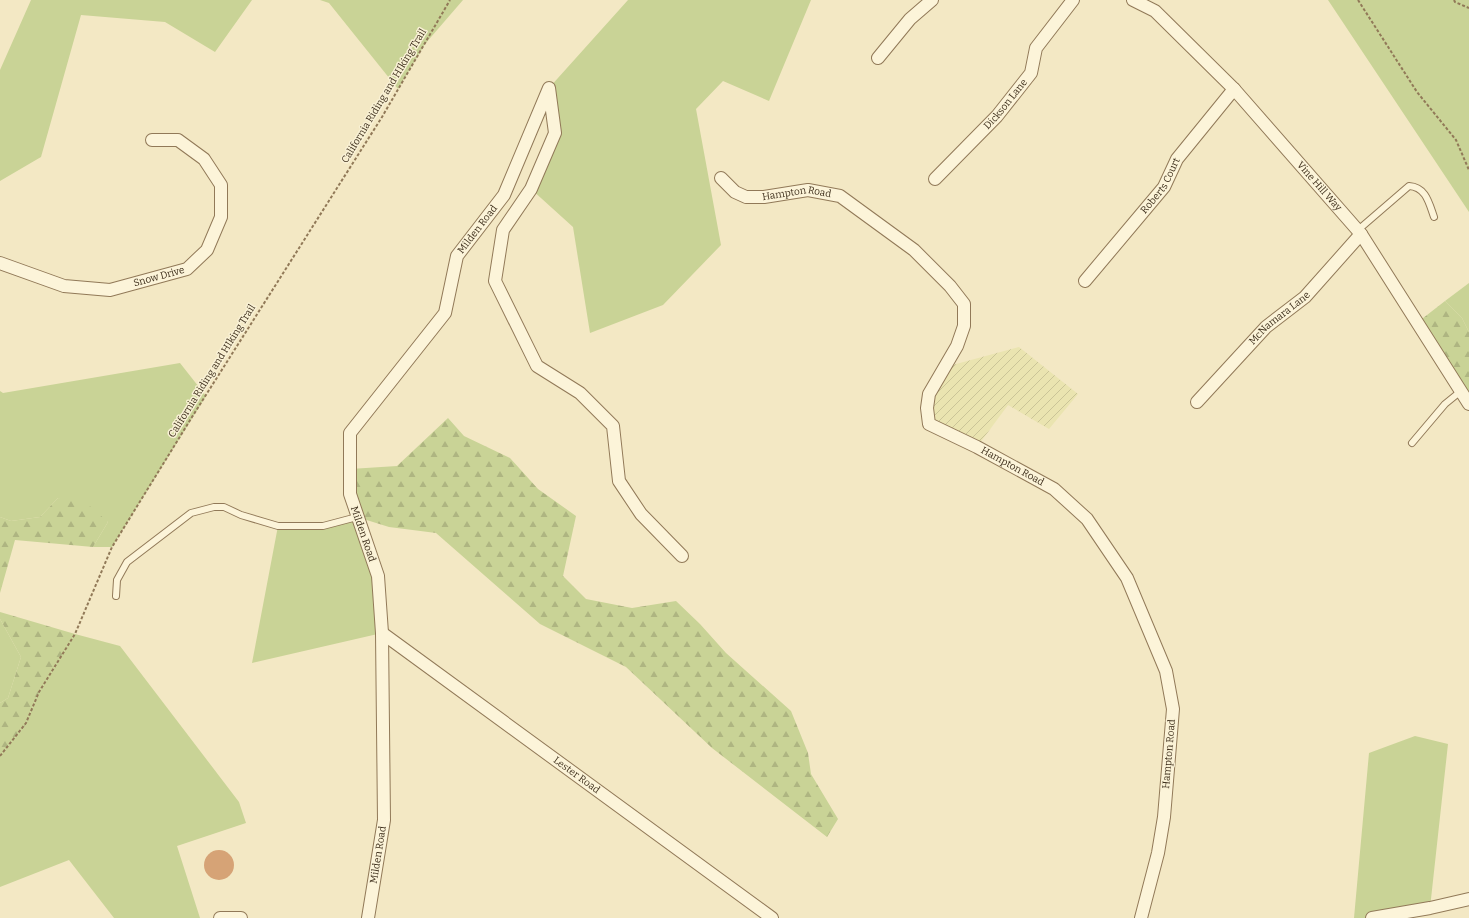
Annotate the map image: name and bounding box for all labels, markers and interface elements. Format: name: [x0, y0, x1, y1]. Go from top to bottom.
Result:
street label: California Riding and HIking Trail: [339, 27, 429, 165]
street label: Dickson Lane: [981, 77, 1030, 132]
street label: Roberts Court: [1138, 156, 1183, 216]
street label: Vine Hill Way: [1294, 159, 1345, 214]
street label: Hampton Road: [761, 184, 832, 203]
street label: Milden Road: [455, 203, 500, 256]
street label: Snow Drive: [132, 264, 186, 289]
street label: McNamara Lane: [1247, 289, 1313, 347]
street label: California Riding and HIking Trail: [166, 302, 258, 440]
street label: Hampton Road: [979, 444, 1046, 488]
street label: Milden Road: [348, 505, 378, 563]
street label: Hampton Road: [1160, 719, 1178, 789]
street label: Lester Road: [551, 754, 602, 796]
street label: Milden Road: [368, 825, 389, 884]

